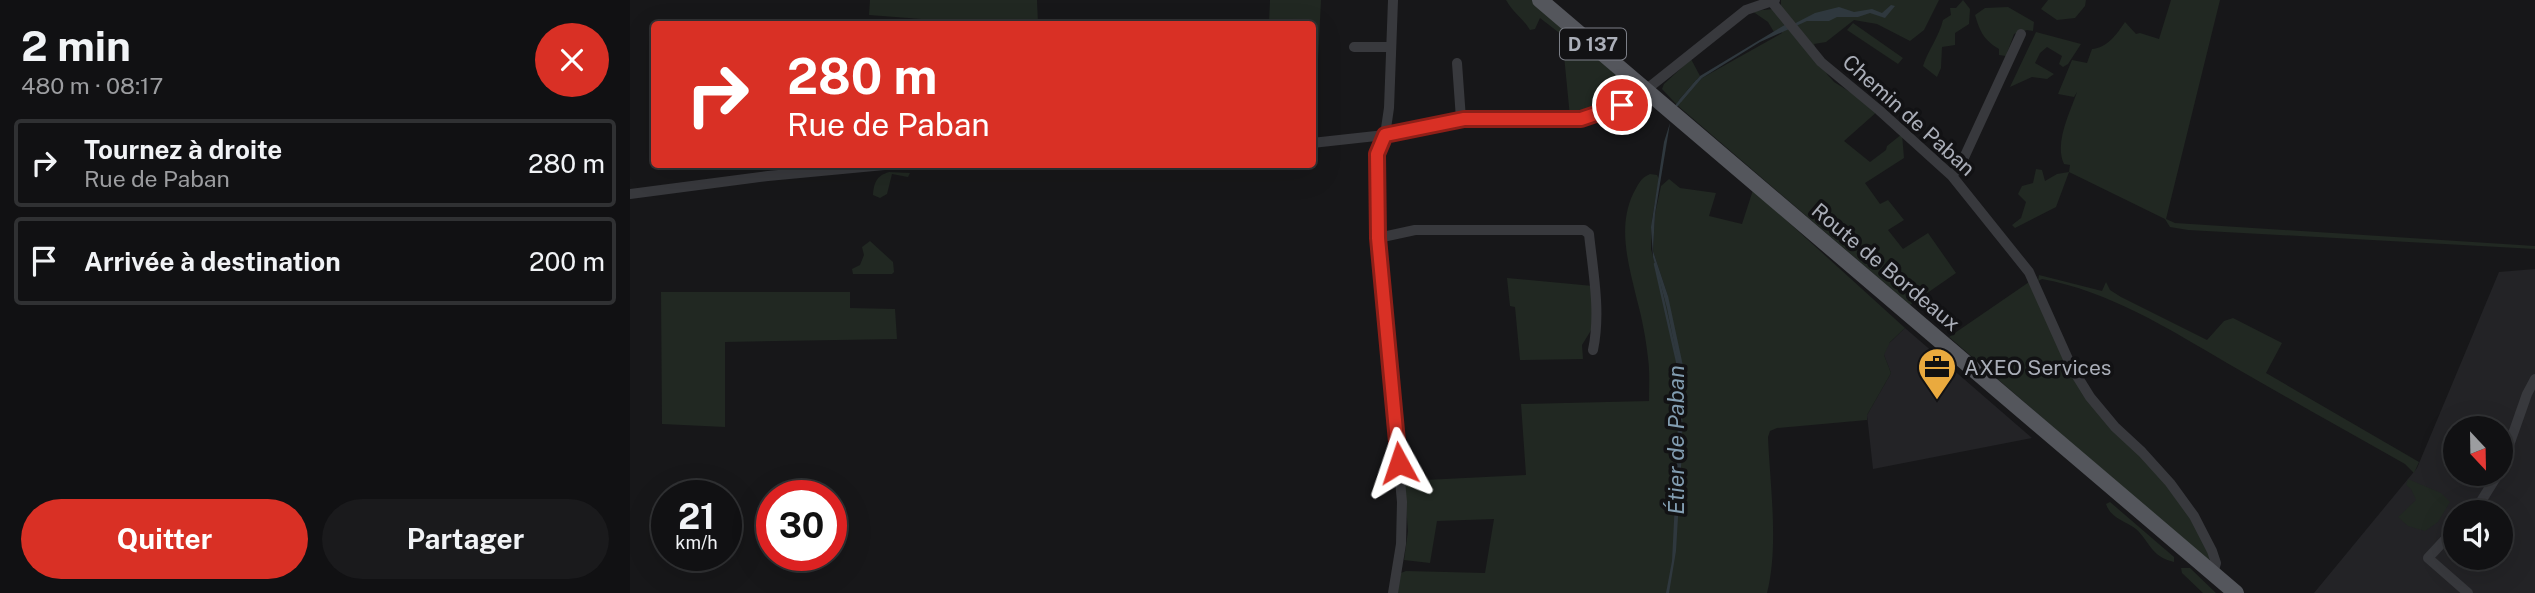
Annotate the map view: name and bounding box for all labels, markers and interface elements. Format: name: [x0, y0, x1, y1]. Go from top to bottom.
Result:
text: 2 min: [21, 21, 131, 70]
button: close: [535, 23, 609, 97]
road number: D 137: [1560, 28, 1626, 60]
text: 280 m: [787, 47, 937, 105]
icon: right: [672, 49, 763, 140]
street label: Chemin de Paban: [1838, 49, 1980, 181]
text: 480 m · 08:17: [21, 72, 163, 99]
pin: [1592, 75, 1652, 135]
icon: arrive: [1603, 86, 1641, 124]
text: Rue de Paban: [787, 106, 990, 143]
text: Tournez à droite: [84, 134, 282, 165]
icon: right: [25, 144, 63, 182]
text: 280 m: [528, 148, 605, 179]
text: Rue de Paban: [84, 165, 230, 192]
street label: Route de Bordeaux: [1807, 198, 1965, 336]
icon: arrive: [25, 242, 63, 280]
text: Arrivée à destination: [84, 246, 341, 277]
text: 200 m: [529, 246, 605, 277]
office icon: AXEO Services: [1916, 346, 1958, 401]
place label: AXEO Services: [1964, 355, 2111, 380]
water label: Étier de Paban: [1662, 365, 1689, 515]
north arrow: [2443, 416, 2513, 486]
map controls: [2443, 416, 2513, 570]
position arrow: [1362, 426, 1436, 500]
speed limit sign: 30: [756, 480, 847, 571]
text: 21: [678, 496, 715, 537]
button: Quitter: [21, 499, 308, 579]
button: Partager: [322, 499, 609, 579]
button: sound: [2443, 500, 2513, 570]
text: km/h: [675, 532, 718, 553]

